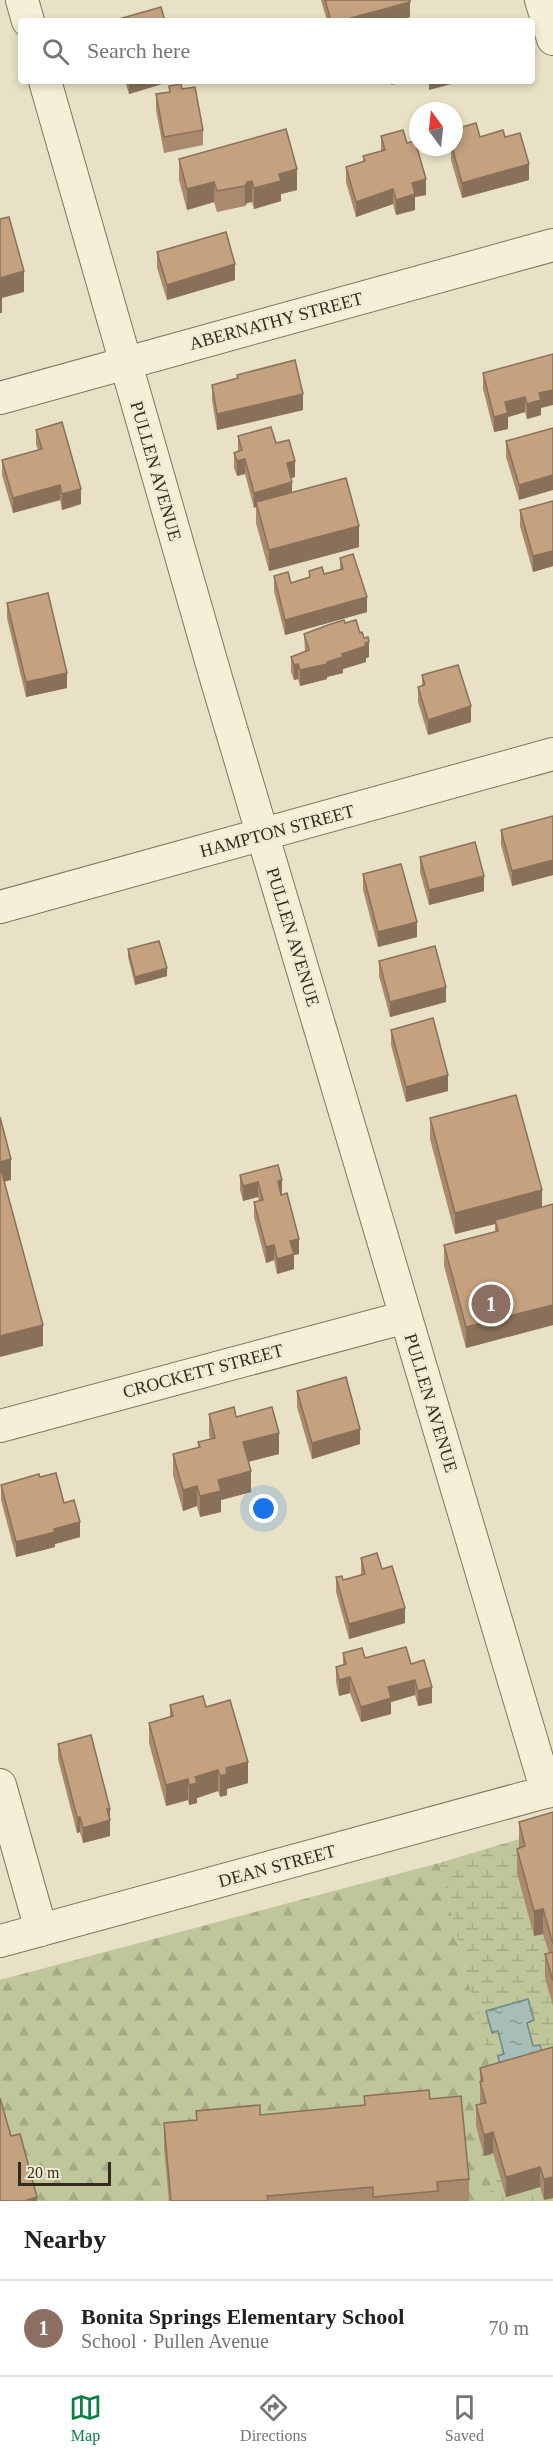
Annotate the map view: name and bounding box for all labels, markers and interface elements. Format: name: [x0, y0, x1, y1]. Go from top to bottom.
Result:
search box: [18, 18, 535, 84]
icon: search: [39, 35, 72, 68]
text: Search here: [87, 38, 190, 63]
north arrow: [409, 102, 463, 156]
street label: ABERNATHY STREET: [187, 288, 365, 354]
street label: PULLEN AVENUE: [127, 399, 185, 543]
street label: HAMPTON STREET: [198, 801, 356, 861]
street label: PULLEN AVENUE: [262, 865, 324, 1009]
pin: 1: [472, 1282, 510, 1326]
street label: PULLEN AVENUE: [400, 1331, 462, 1475]
street label: CROCKETT STREET: [121, 1340, 285, 1402]
your location: [249, 1494, 278, 1523]
street label: DEAN STREET: [216, 1841, 338, 1891]
scale bar: [18, 2159, 111, 2186]
text: 20 m: [27, 2164, 59, 2181]
text: Nearby: [24, 2225, 106, 2254]
text: Bonita Springs Elementary School: [81, 2304, 404, 2329]
text: 1: [39, 2317, 49, 2339]
text: 70 m: [488, 2317, 529, 2339]
text: School · Pullen Avenue: [81, 2330, 269, 2352]
tab: Map: [69, 2391, 102, 2445]
tab: Directions: [240, 2391, 307, 2445]
tab: Saved: [445, 2391, 484, 2445]

